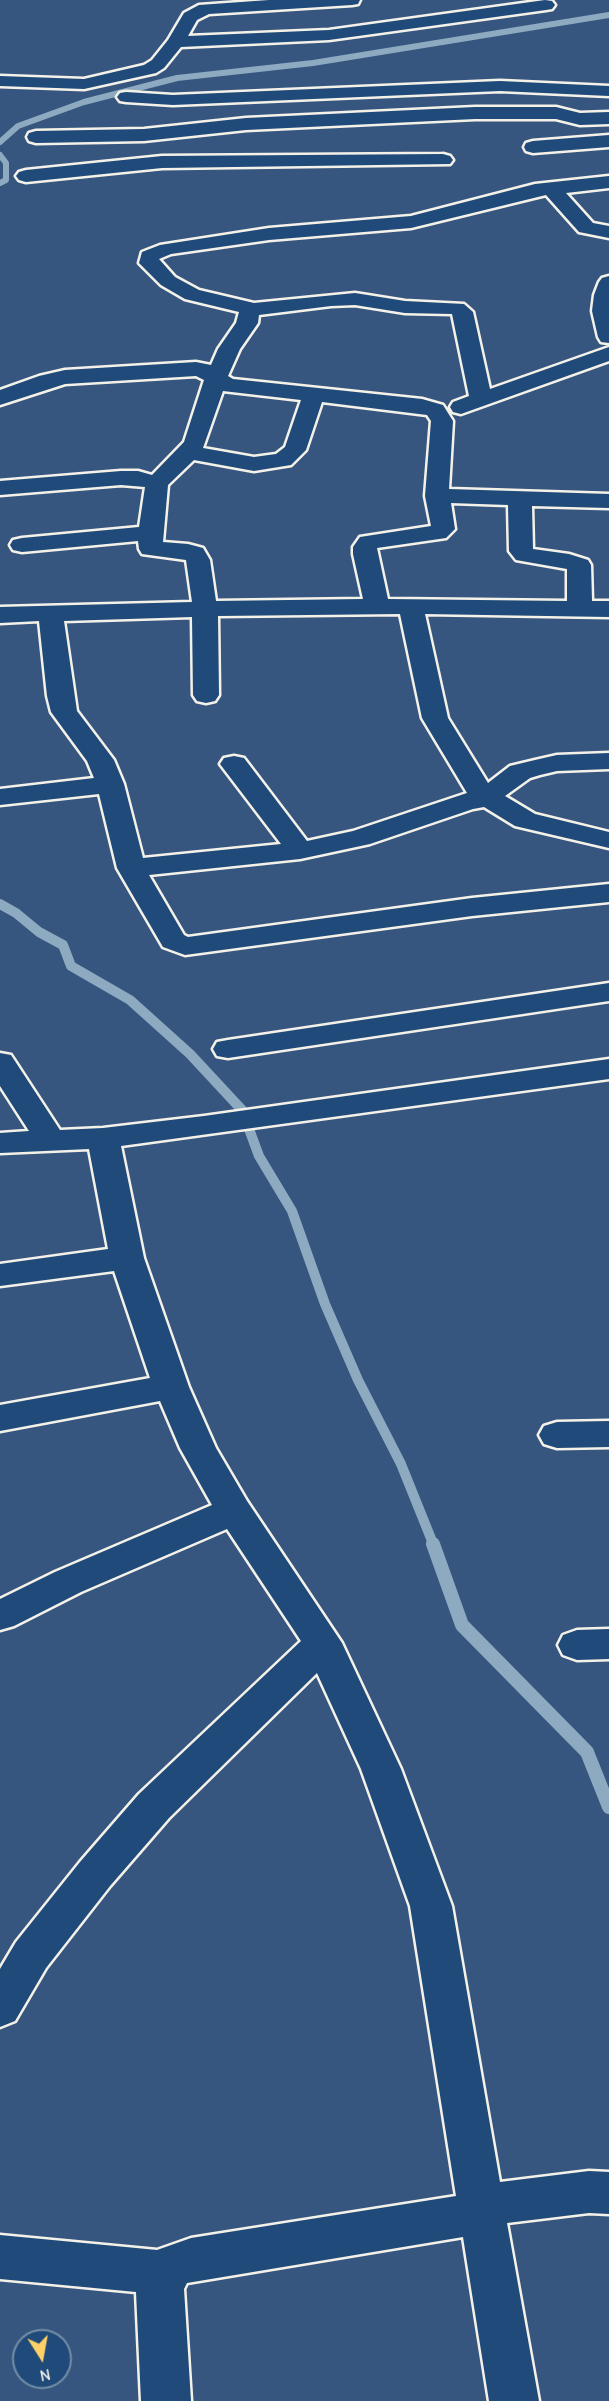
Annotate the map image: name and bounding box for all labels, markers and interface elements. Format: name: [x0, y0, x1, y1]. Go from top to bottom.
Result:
north arrow: [12, 2329, 72, 2389]
text: N: [38, 2365, 52, 2385]

